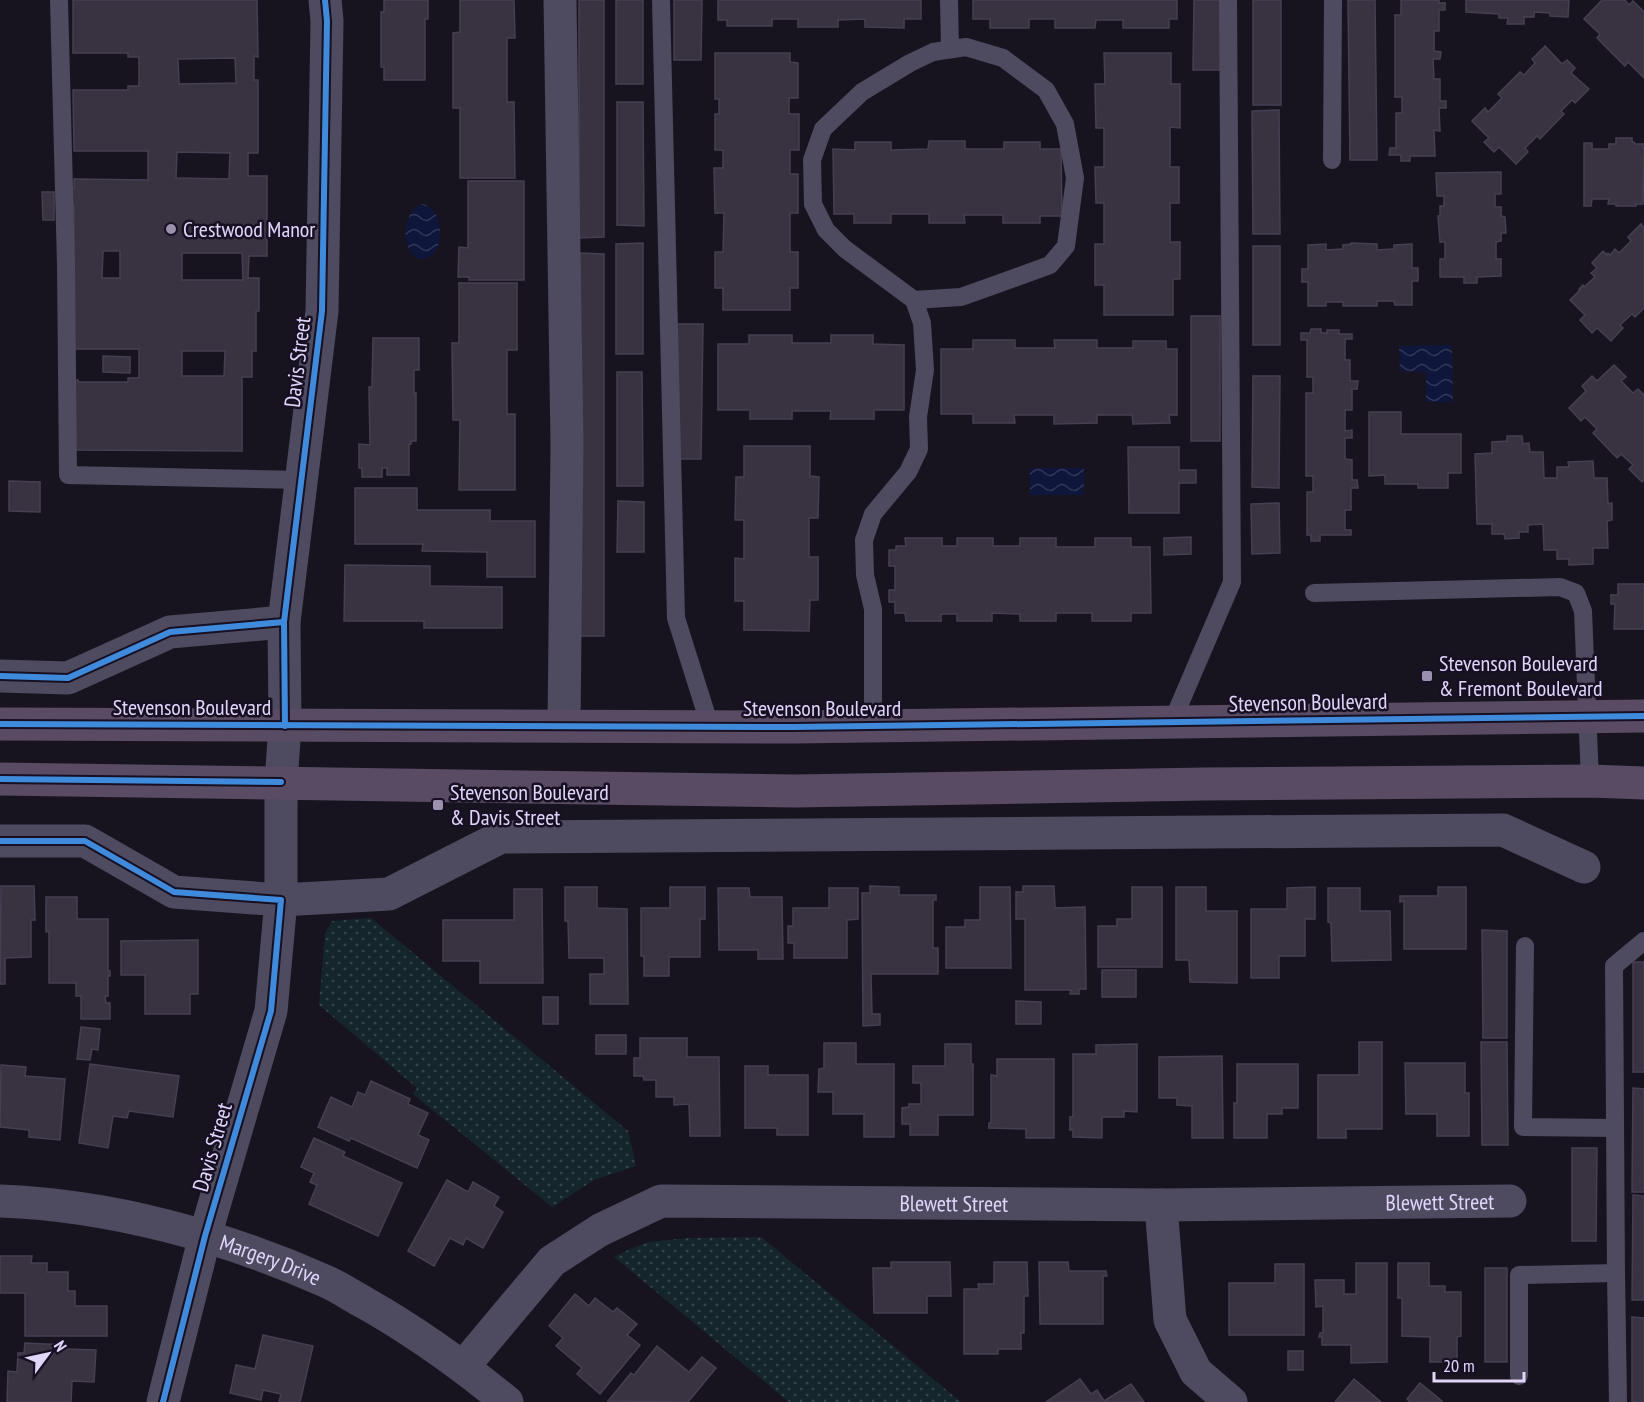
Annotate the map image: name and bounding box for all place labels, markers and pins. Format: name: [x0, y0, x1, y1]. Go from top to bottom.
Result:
place label: Crestwood Manor: [183, 215, 315, 243]
marker: Crestwood Manor: [164, 222, 178, 236]
place label: Stevenson Boulevard & Fremont Boulevard: [1439, 649, 1603, 702]
marker: Stevenson Boulevard & Fremont Boulevard: [1420, 669, 1434, 683]
place label: Stevenson Boulevard & Davis Street: [450, 778, 609, 831]
marker: Stevenson Boulevard & Davis Street: [431, 798, 445, 812]

